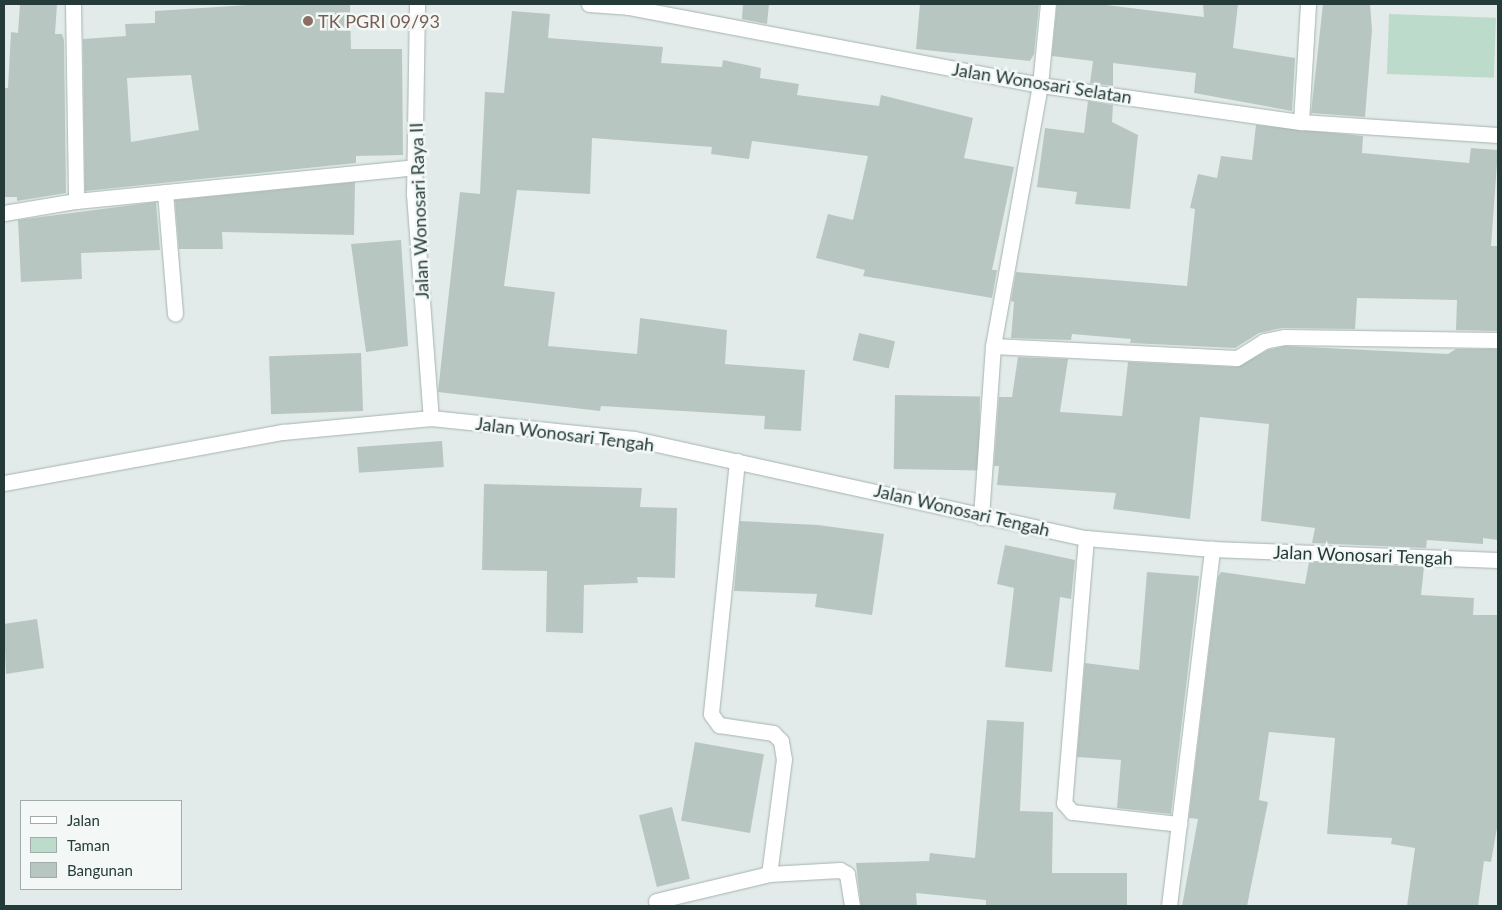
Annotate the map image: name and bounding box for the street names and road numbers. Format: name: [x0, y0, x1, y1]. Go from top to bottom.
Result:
street label: Jalan Wonosari Selatan: [950, 58, 1134, 108]
street label: Jalan Wonosari Raya II: [405, 122, 433, 300]
street label: Jalan Wonosari Tengah: [474, 412, 656, 456]
street label: Jalan Wonosari Tengah: [872, 479, 1052, 541]
street label: Jalan Wonosari Tengah: [1272, 541, 1454, 569]

